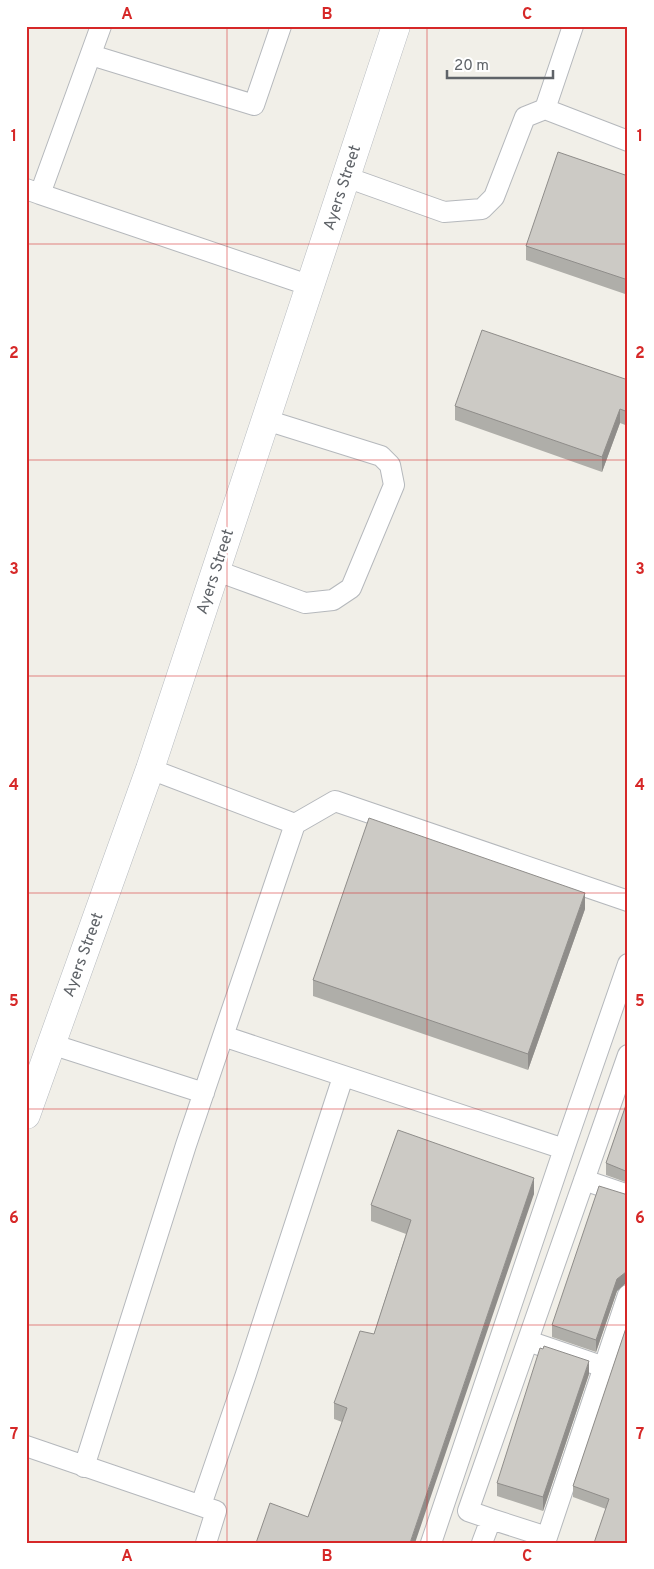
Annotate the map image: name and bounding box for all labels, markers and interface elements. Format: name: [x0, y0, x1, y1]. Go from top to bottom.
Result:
text: A: [121, 5, 133, 25]
text: B: [321, 5, 333, 25]
text: C: [522, 5, 532, 25]
scale bar: [447, 48, 553, 80]
text: 20 m: [454, 57, 489, 76]
text: 1: [11, 127, 17, 147]
text: 1: [637, 127, 643, 147]
street label: Ayers Street: [320, 143, 366, 233]
text: 2: [9, 344, 19, 364]
text: 2: [635, 344, 645, 364]
street label: Ayers Street: [193, 527, 239, 617]
text: 3: [9, 560, 19, 580]
text: 3: [635, 560, 645, 580]
text: 4: [9, 776, 19, 796]
text: 4: [635, 776, 645, 796]
street label: Ayers Street: [59, 910, 109, 1000]
text: 5: [9, 992, 19, 1012]
text: 5: [635, 992, 645, 1012]
text: 6: [9, 1209, 19, 1229]
text: 6: [635, 1209, 645, 1229]
text: 7: [10, 1425, 18, 1445]
text: 7: [636, 1425, 644, 1445]
text: A: [121, 1547, 133, 1567]
text: B: [321, 1547, 333, 1567]
text: C: [522, 1547, 532, 1567]

